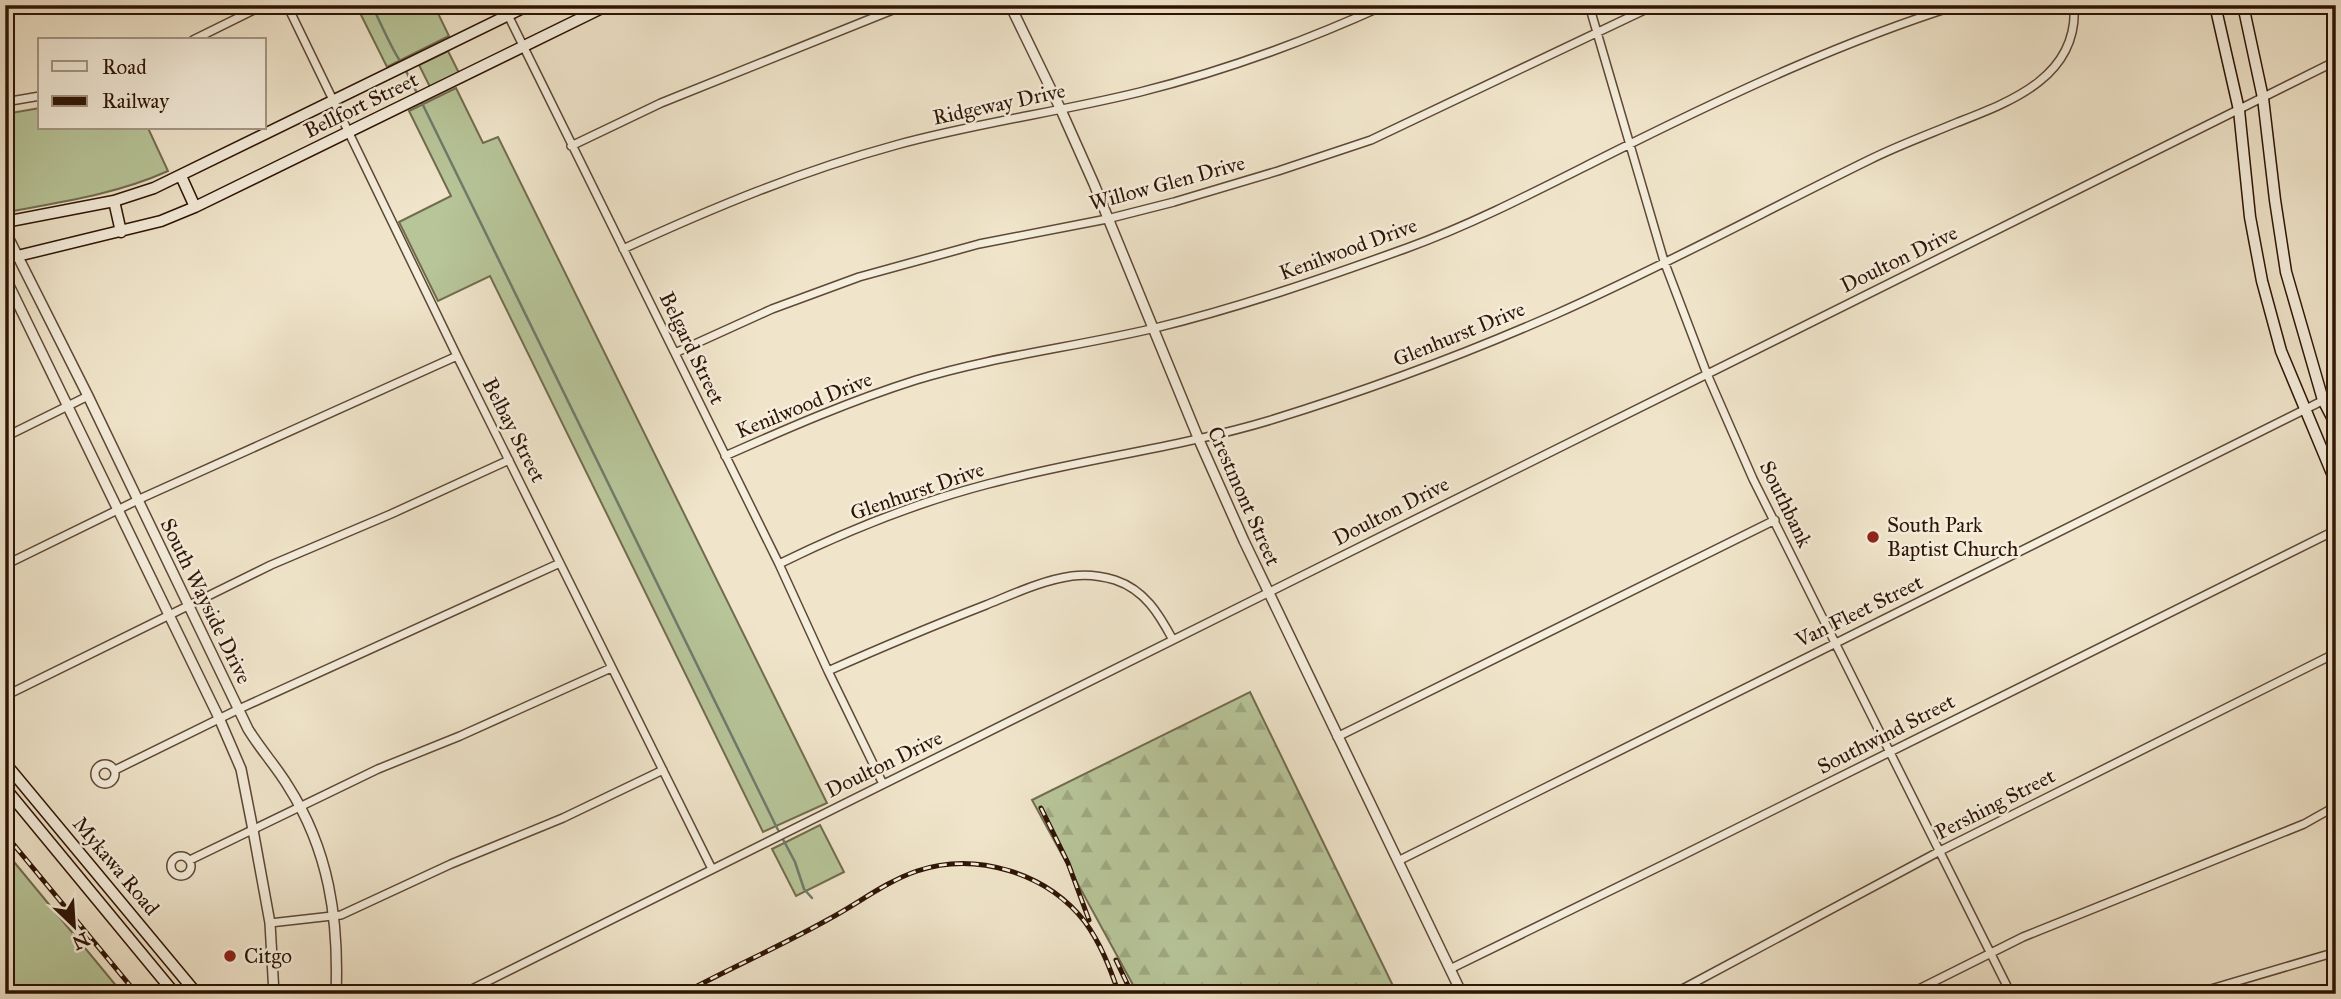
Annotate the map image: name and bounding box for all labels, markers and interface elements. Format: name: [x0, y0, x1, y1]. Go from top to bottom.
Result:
legend: [38, 38, 266, 130]
text: Road: [102, 54, 147, 80]
street label: Bellfort Street: [300, 66, 423, 144]
street label: Ridgeway Drive: [930, 77, 1068, 131]
text: Railway: [102, 88, 170, 114]
street label: Willow Glen Drive: [1086, 150, 1248, 216]
street label: Kenilwood Drive: [1276, 212, 1421, 286]
street label: Doulton Drive: [1836, 219, 1962, 298]
street label: Belgard Street: [654, 287, 731, 409]
street label: Glenhurst Drive: [1389, 296, 1529, 372]
street label: Kenilwood Drive: [732, 366, 876, 444]
street label: Belbay Street: [477, 373, 552, 487]
street label: Crestmont Street: [1202, 422, 1287, 570]
street label: Glenhurst Drive: [847, 456, 988, 526]
street label: Southbank: [1754, 456, 1818, 552]
street label: Doulton Drive: [1329, 471, 1454, 551]
place label: South Park Baptist Church: [1887, 512, 2019, 562]
street label: South Wayside Drive: [155, 514, 257, 688]
marker: South Park Baptist Church: [1865, 529, 1881, 545]
street label: Van Fleet Street: [1790, 569, 1928, 654]
street label: Southwind Street: [1813, 688, 1960, 780]
street label: Doulton Drive: [821, 724, 947, 803]
street label: Pershing Street: [1931, 762, 2060, 845]
street label: Mykawa Road: [67, 811, 165, 921]
north arrow: [38, 890, 108, 960]
text: N: [69, 927, 93, 955]
place label: Citgo: [244, 943, 292, 969]
marker: Citgo: [222, 948, 238, 964]

